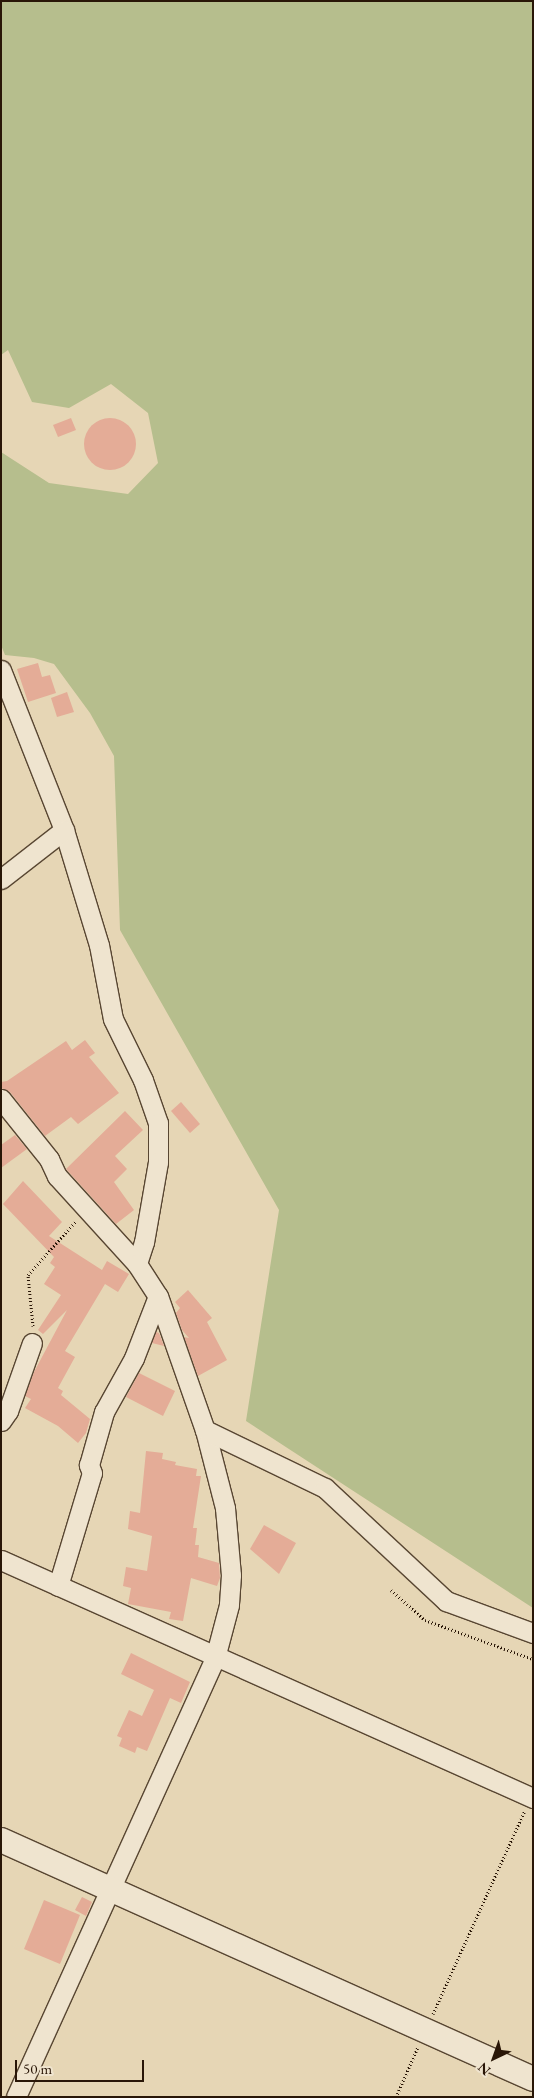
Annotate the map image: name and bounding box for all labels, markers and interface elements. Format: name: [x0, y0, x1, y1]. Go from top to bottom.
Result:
north arrow: [469, 2033, 519, 2083]
scale bar: [18, 2050, 146, 2082]
text: 50 m: [23, 2059, 52, 2078]
text: N: [474, 2059, 494, 2080]

